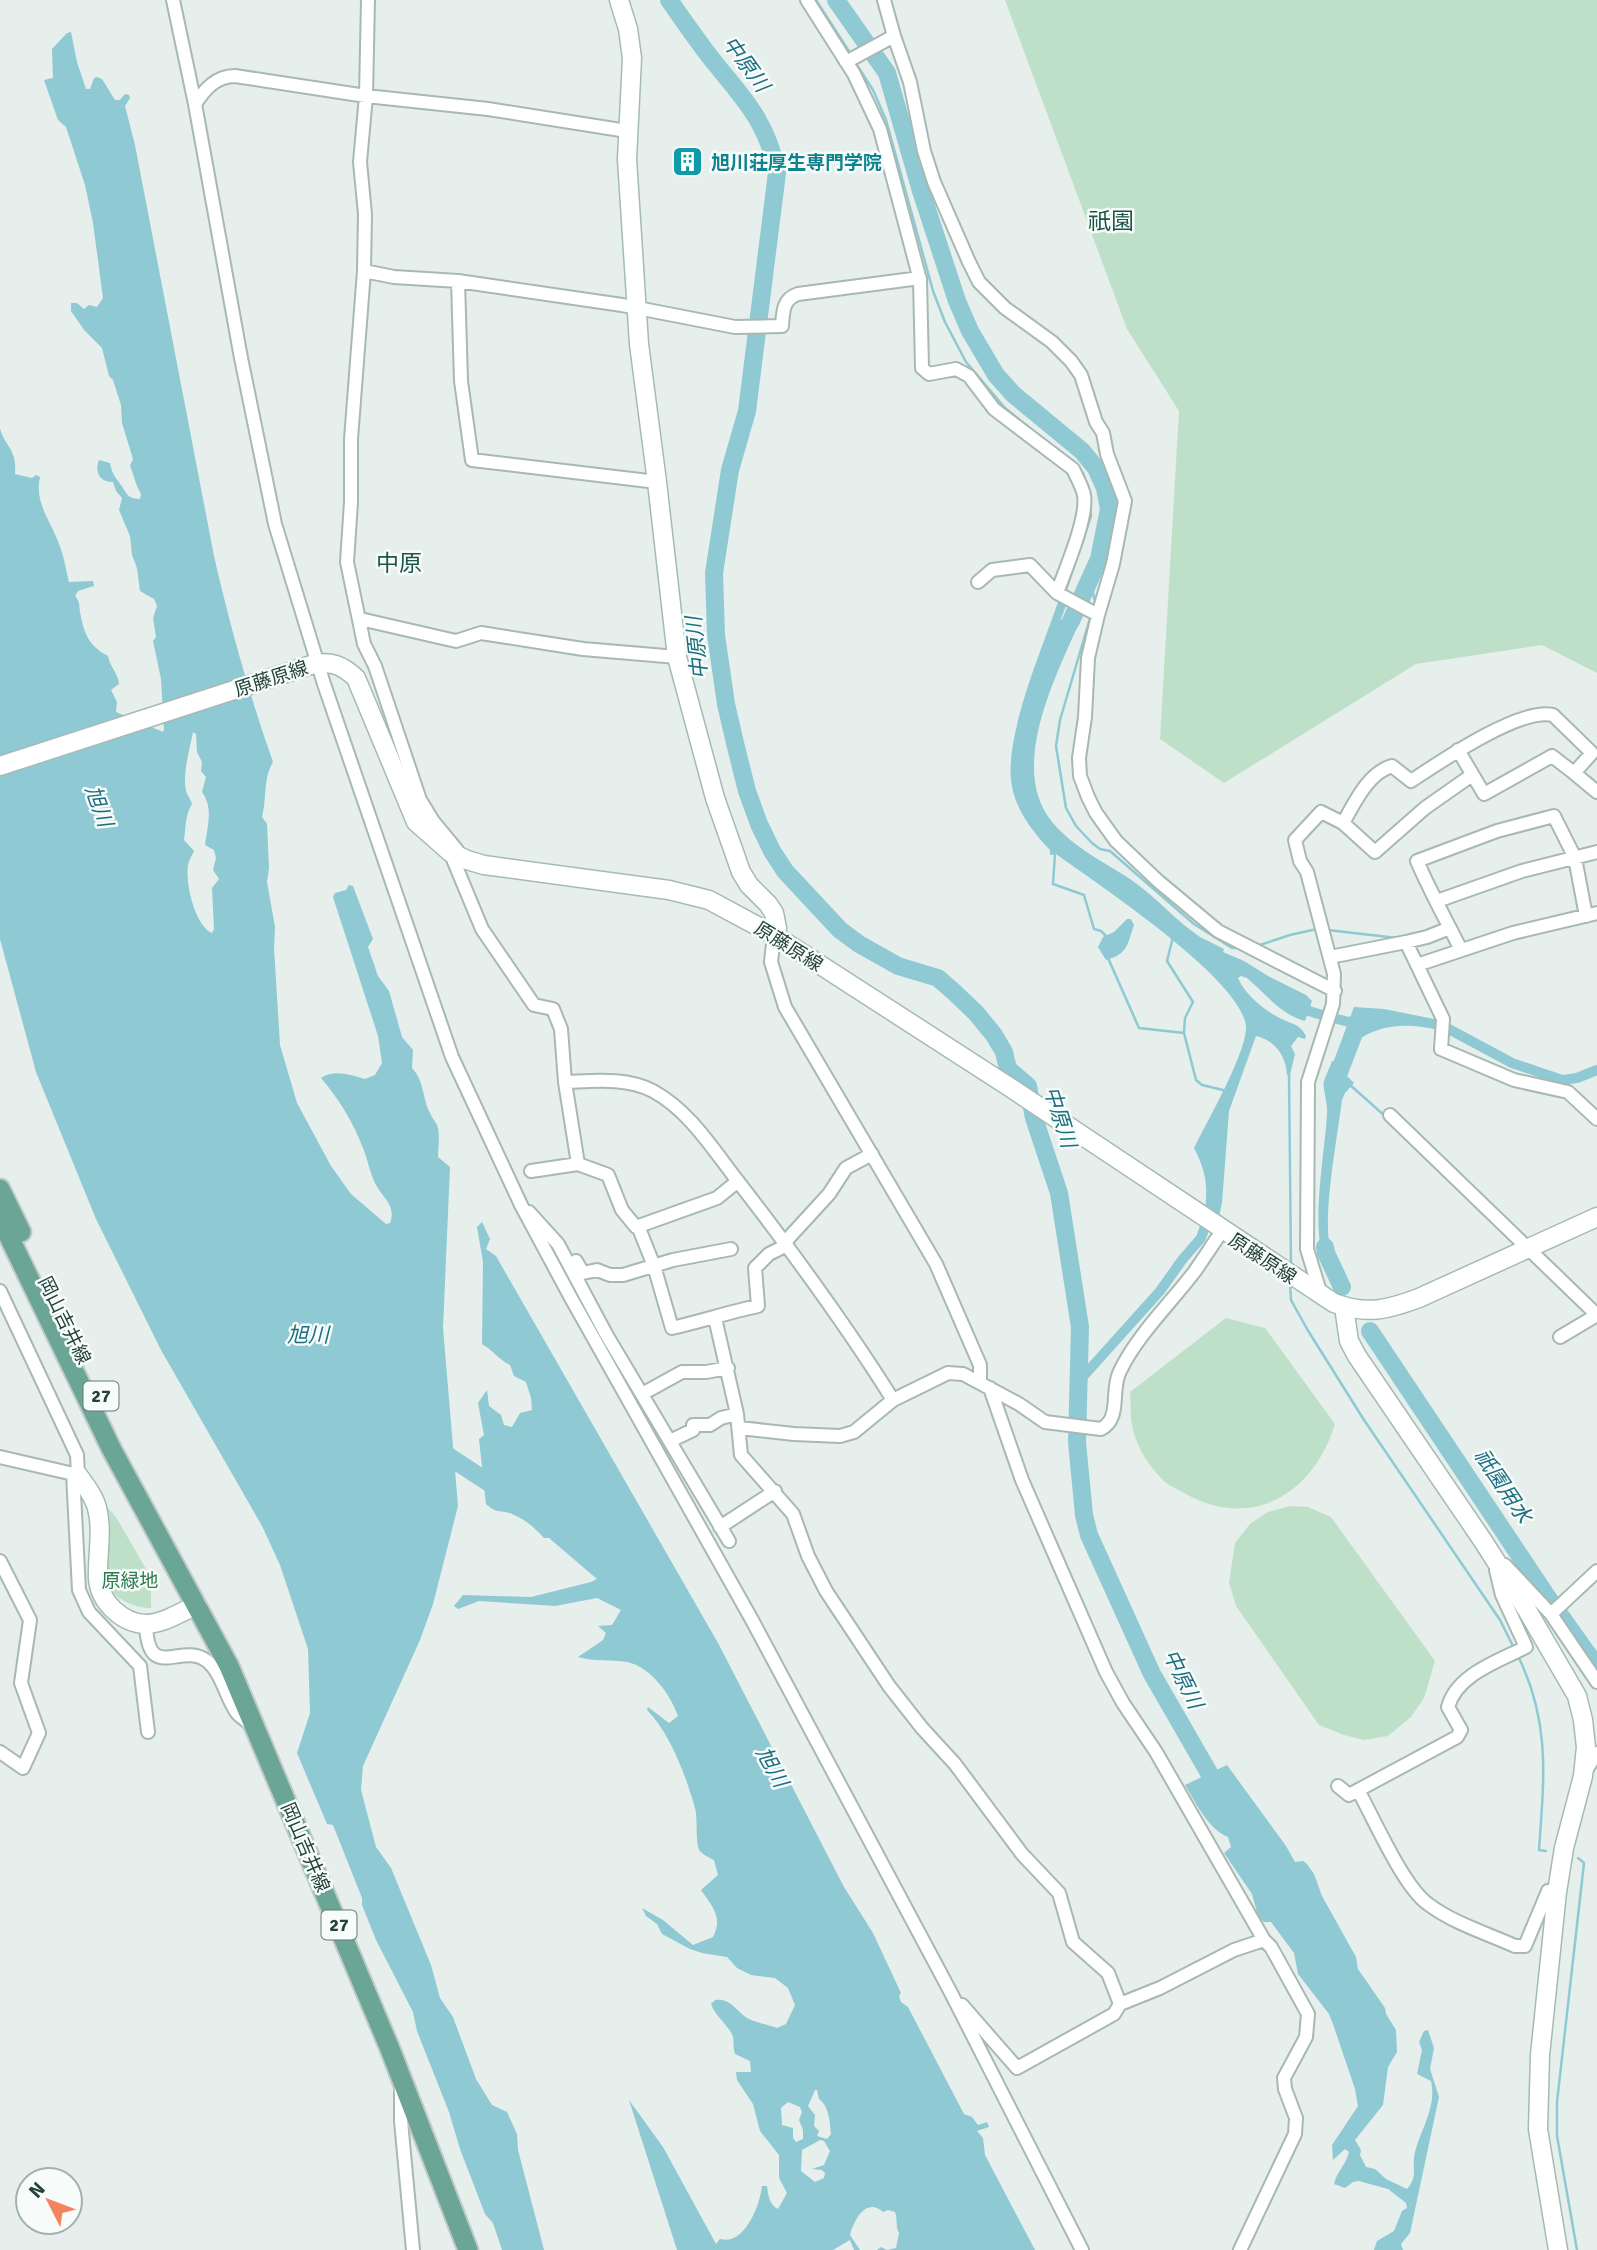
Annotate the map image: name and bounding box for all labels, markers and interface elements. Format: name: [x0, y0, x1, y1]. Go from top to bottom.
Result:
water label: 中原川: [717, 31, 776, 99]
building icon: 旭川荘厚生専門学院: [671, 145, 705, 179]
place label: 旭川荘厚生専門学院: [711, 151, 882, 175]
district label: 祇園: [1088, 207, 1134, 236]
district label: 中原: [376, 549, 422, 578]
water label: 中原川: [681, 613, 713, 681]
street label: 原藤原線: [231, 656, 311, 702]
water label: 旭川: [80, 782, 119, 832]
street label: 原藤原線: [750, 917, 827, 977]
water label: 中原川: [1038, 1083, 1082, 1153]
street label: 原藤原線: [1224, 1228, 1301, 1290]
street label: 岡山吉井線: [32, 1272, 96, 1368]
water label: 旭川: [287, 1322, 331, 1348]
road number: 27: [84, 1381, 119, 1410]
water label: 祇園用水: [1469, 1444, 1538, 1530]
park label: 原緑地: [101, 1569, 159, 1593]
water label: 中原川: [1158, 1645, 1209, 1715]
water label: 旭川: [750, 1742, 795, 1793]
street label: 岡山吉井線: [275, 1799, 335, 1896]
road number: 27: [322, 1910, 356, 1940]
north arrow: [14, 2166, 84, 2236]
text: N: [24, 2177, 50, 2203]

